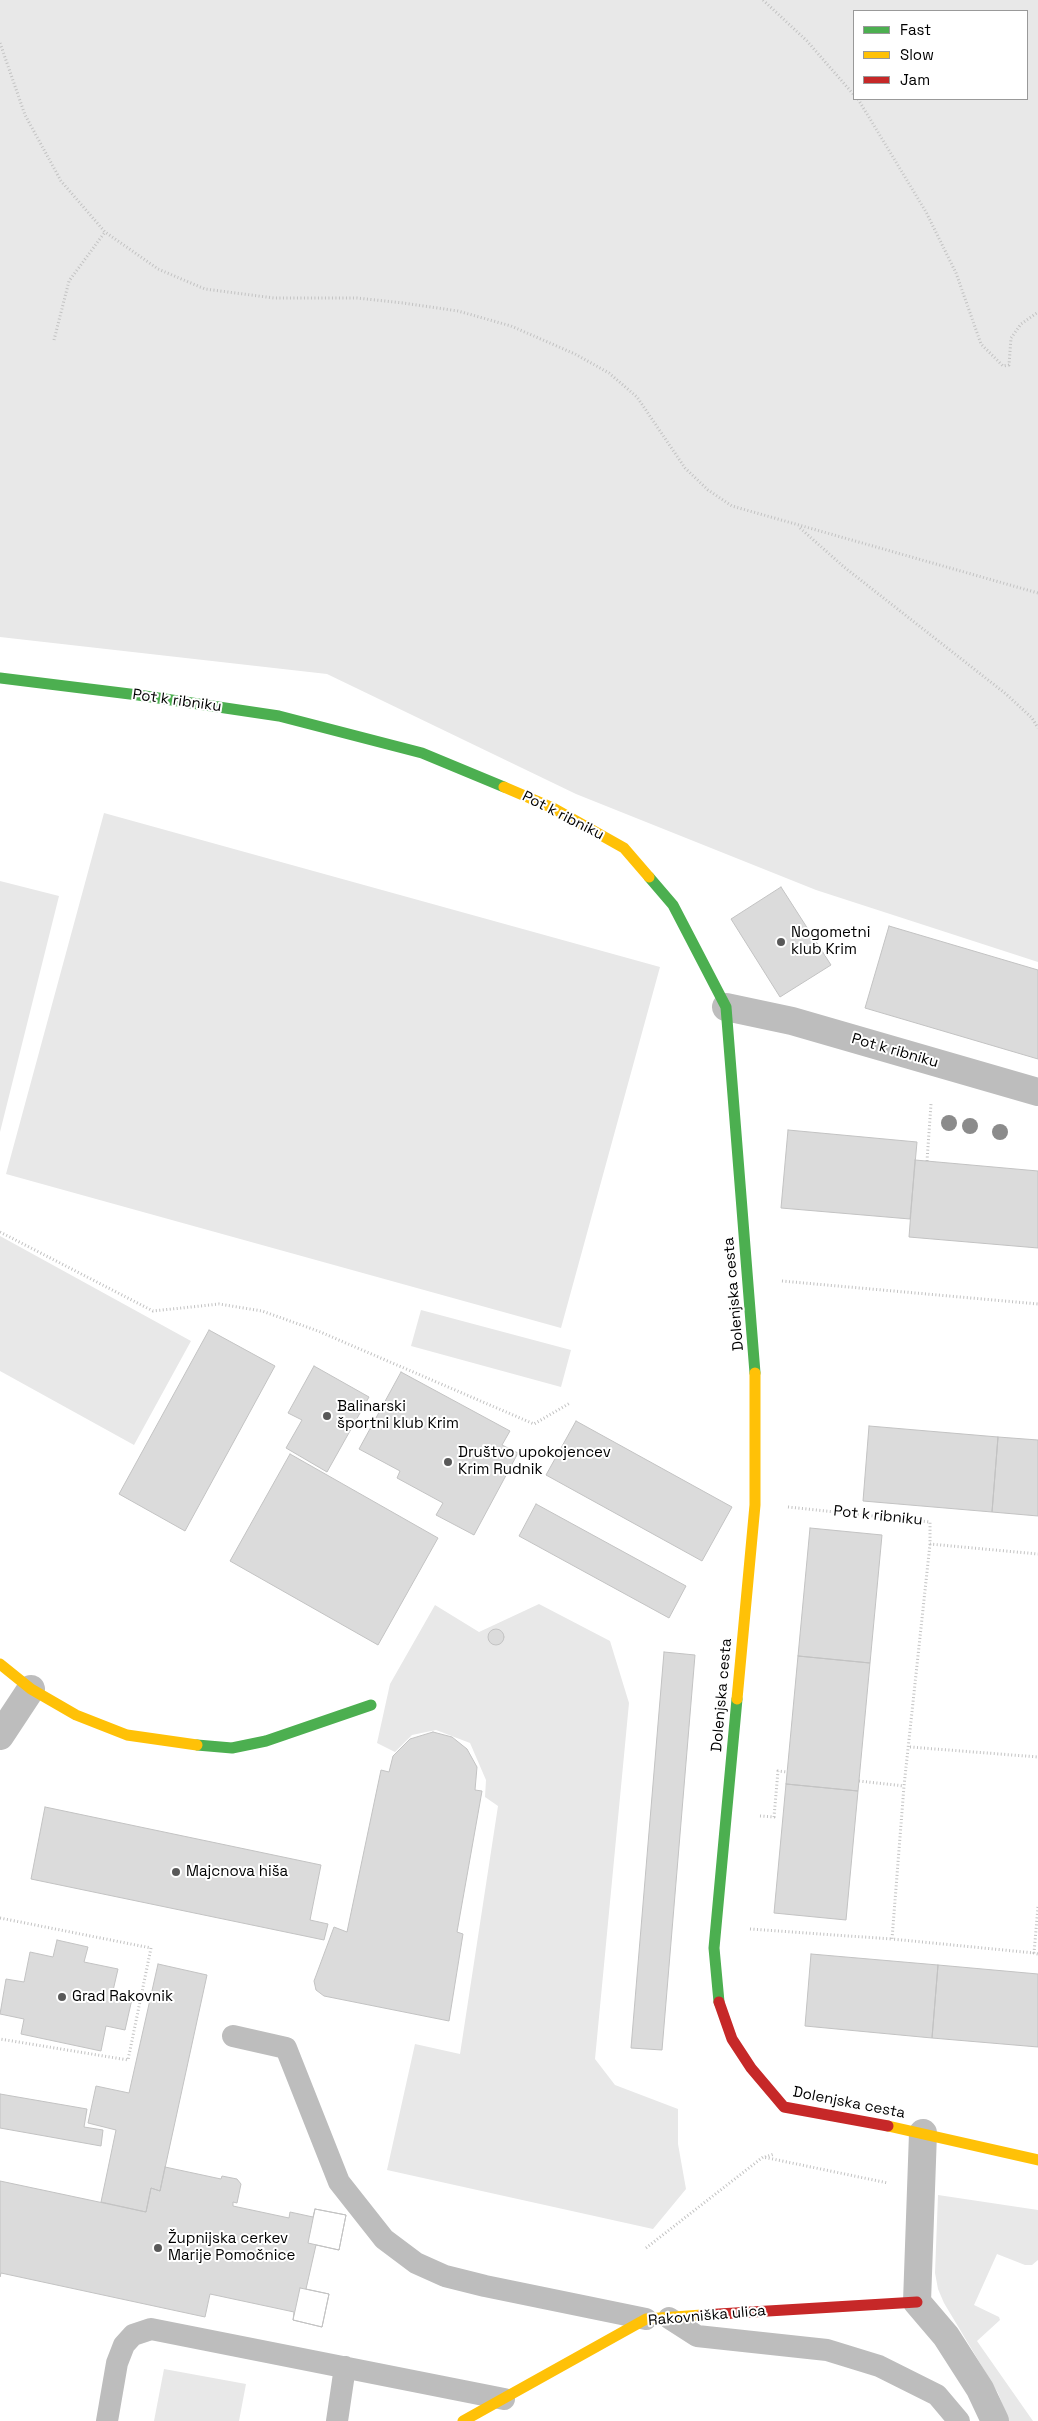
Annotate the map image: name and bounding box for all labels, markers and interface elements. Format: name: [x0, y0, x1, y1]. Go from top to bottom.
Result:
legend: [853, 10, 1028, 100]
text: Fast: [900, 20, 931, 39]
text: Slow: [900, 45, 934, 64]
text: Jam: [900, 70, 930, 89]
street label: Pot k ribniku: [131, 686, 223, 716]
street label: Pot k ribniku: [519, 788, 607, 844]
place label: Nogometni klub Krim: [791, 924, 870, 959]
marker: Nogometni klub Krim: [775, 936, 787, 948]
street label: Pot k ribniku: [849, 1030, 941, 1072]
street label: Dolenjska cesta: [720, 1236, 748, 1352]
place label: Balinarski športni klub Krim: [337, 1398, 459, 1433]
marker: Balinarski športni klub Krim: [321, 1410, 333, 1422]
place label: Društvo upokojencev Krim Rudnik: [458, 1444, 611, 1479]
marker: Društvo upokojencev Krim Rudnik: [442, 1456, 454, 1468]
street label: Pot k ribniku: [833, 1502, 923, 1530]
street label: Dolenjska cesta: [708, 1637, 736, 1753]
place label: Majcnova hiša: [186, 1863, 288, 1881]
marker: Majcnova hiša: [170, 1866, 182, 1878]
place label: Grad Rakovnik: [72, 1988, 173, 2006]
marker: Grad Rakovnik: [56, 1991, 68, 2003]
street label: Dolenjska cesta: [791, 2083, 907, 2123]
place label: Župnijska cerkev Marije Pomočnice: [168, 2230, 295, 2265]
marker: Župnijska cerkev Marije Pomočnice: [152, 2242, 164, 2254]
street label: Rakovniška ulica: [647, 2302, 767, 2330]

